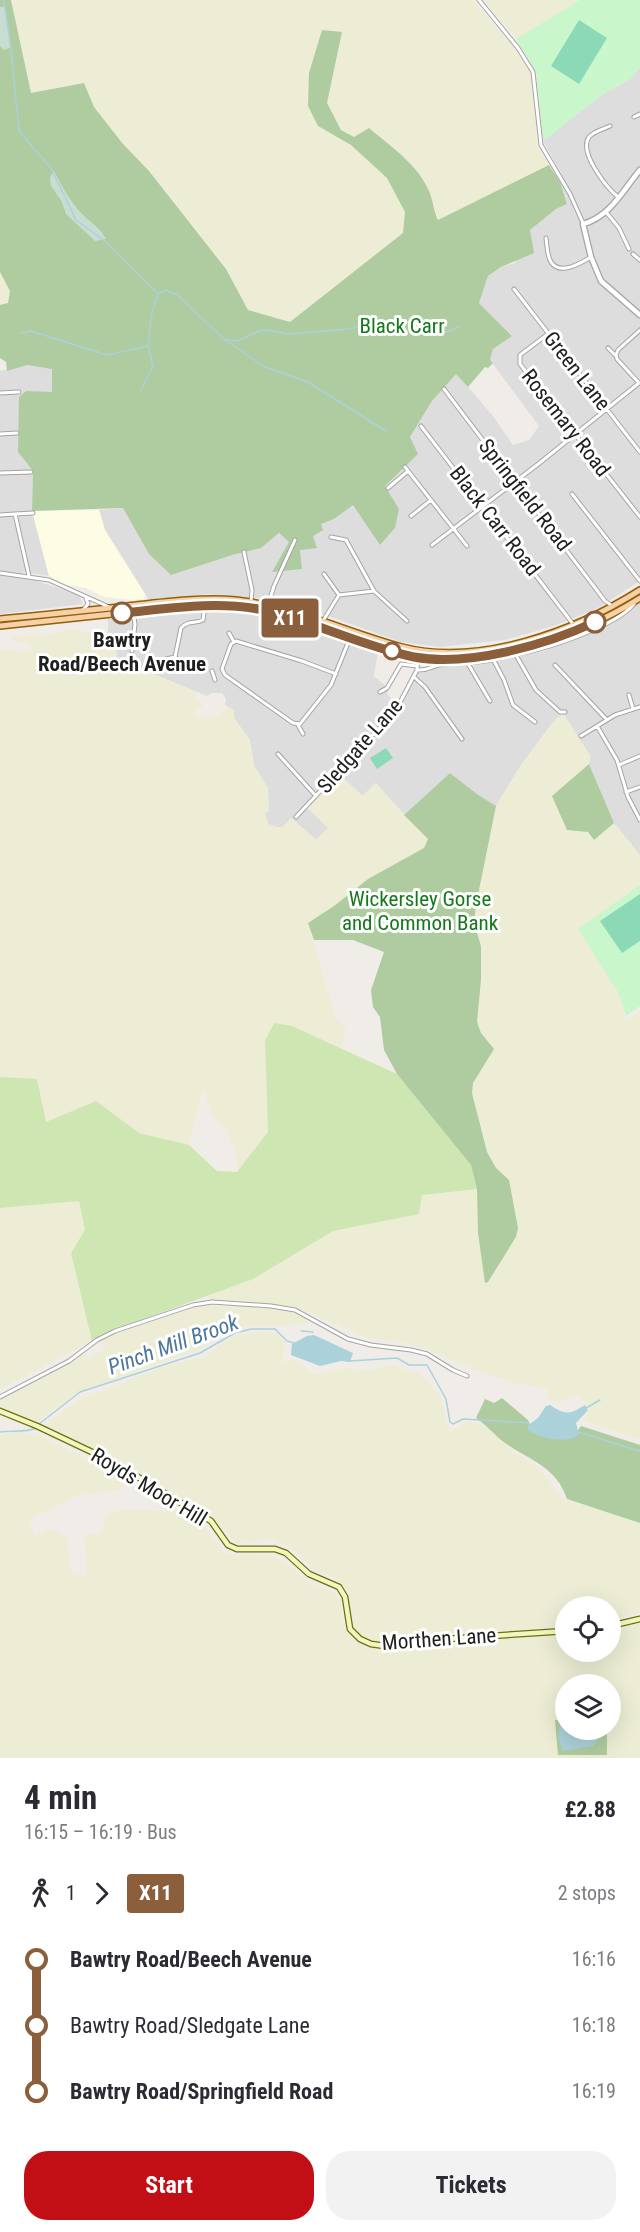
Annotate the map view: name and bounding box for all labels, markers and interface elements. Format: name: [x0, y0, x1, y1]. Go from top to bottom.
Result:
park label: Black Carr: [359, 314, 445, 338]
street label: Green Lane: [539, 327, 615, 415]
street label: Rosemary Road: [517, 365, 615, 481]
street label: Springfield Road: [474, 434, 576, 556]
street label: Black Carr Road: [445, 462, 545, 580]
line badge: X11: [256, 598, 324, 638]
marker: Bawtry Road/Beech Avenue: [111, 602, 133, 624]
text: X11: [274, 606, 306, 630]
unlabelled marker: [584, 611, 606, 633]
place label: Bawtry Road/Beech Avenue: [38, 628, 206, 676]
unlabelled marker: [383, 642, 401, 660]
street label: Sledgate Lane: [312, 694, 408, 798]
park label: Wickersley Gorse and Common Bank: [342, 887, 499, 935]
water label: Pinch Mill Brook: [105, 1309, 242, 1380]
street label: Royds Moor Hill: [87, 1443, 211, 1531]
map controls: [555, 1596, 621, 1740]
button: locate: [555, 1596, 621, 1662]
street label: Morthen Lane: [381, 1623, 497, 1655]
button: layers: [555, 1674, 621, 1740]
text: 4 min: [24, 1778, 97, 1817]
text: £2.88: [565, 1797, 616, 1822]
text: 16:15 – 16:19 · Bus: [24, 1820, 177, 1844]
icon: walk: [24, 1877, 57, 1910]
icon: forward: [85, 1877, 118, 1910]
text: 1: [66, 1881, 76, 1905]
text: X11: [139, 1881, 172, 1905]
text: 2 stops: [558, 1881, 616, 1905]
text: Bawtry Road/Beech Avenue: [70, 1947, 312, 1972]
text: 16:16: [572, 1947, 616, 1971]
text: Bawtry Road/Sledgate Lane: [70, 2013, 310, 2038]
text: 16:18: [572, 2013, 616, 2037]
text: Bawtry Road/Springfield Road: [70, 2079, 333, 2104]
text: 16:19: [572, 2079, 616, 2103]
button: Start: [24, 2151, 314, 2220]
button: Tickets: [326, 2151, 616, 2220]

